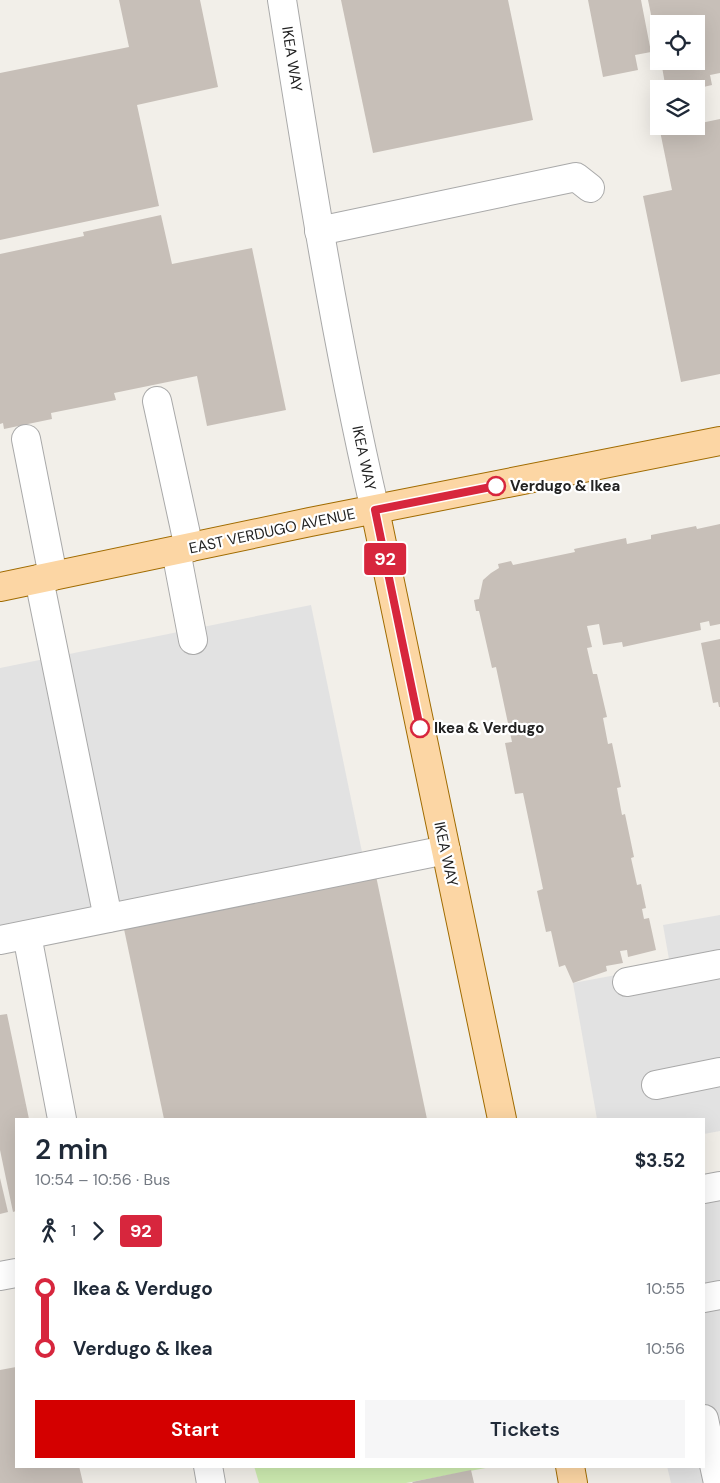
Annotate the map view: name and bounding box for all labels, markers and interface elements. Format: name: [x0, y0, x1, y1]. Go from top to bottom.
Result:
map controls: [650, 15, 705, 135]
button: locate: [650, 15, 705, 70]
street label: IKEA WAY: [277, 25, 307, 93]
button: layers: [650, 80, 705, 135]
street label: IKEA WAY: [347, 424, 381, 493]
marker: Verdugo & Ikea: [486, 476, 506, 496]
place label: Verdugo & Ikea: [510, 476, 620, 496]
street label: EAST VERDUGO AVENUE: [187, 504, 357, 558]
line badge: 92: [362, 543, 408, 575]
text: 92: [374, 547, 396, 571]
marker: Ikea & Verdugo: [410, 718, 430, 738]
place label: Ikea & Verdugo: [434, 718, 544, 738]
street label: IKEA WAY: [429, 820, 463, 889]
text: 2 min: [35, 1131, 108, 1168]
text: $3.52: [635, 1148, 685, 1173]
text: 10:54 – 10:56 · Bus: [35, 1169, 170, 1190]
icon: walk: [35, 1217, 63, 1245]
icon: forward: [84, 1217, 112, 1245]
text: 92: [130, 1219, 152, 1243]
text: 1: [71, 1220, 76, 1241]
text: Ikea & Verdugo: [73, 1276, 213, 1301]
text: 10:55: [646, 1278, 685, 1299]
text: Verdugo & Ikea: [73, 1336, 213, 1361]
text: 10:56: [646, 1338, 685, 1359]
button: Start: [35, 1400, 355, 1458]
button: Tickets: [365, 1400, 685, 1458]

